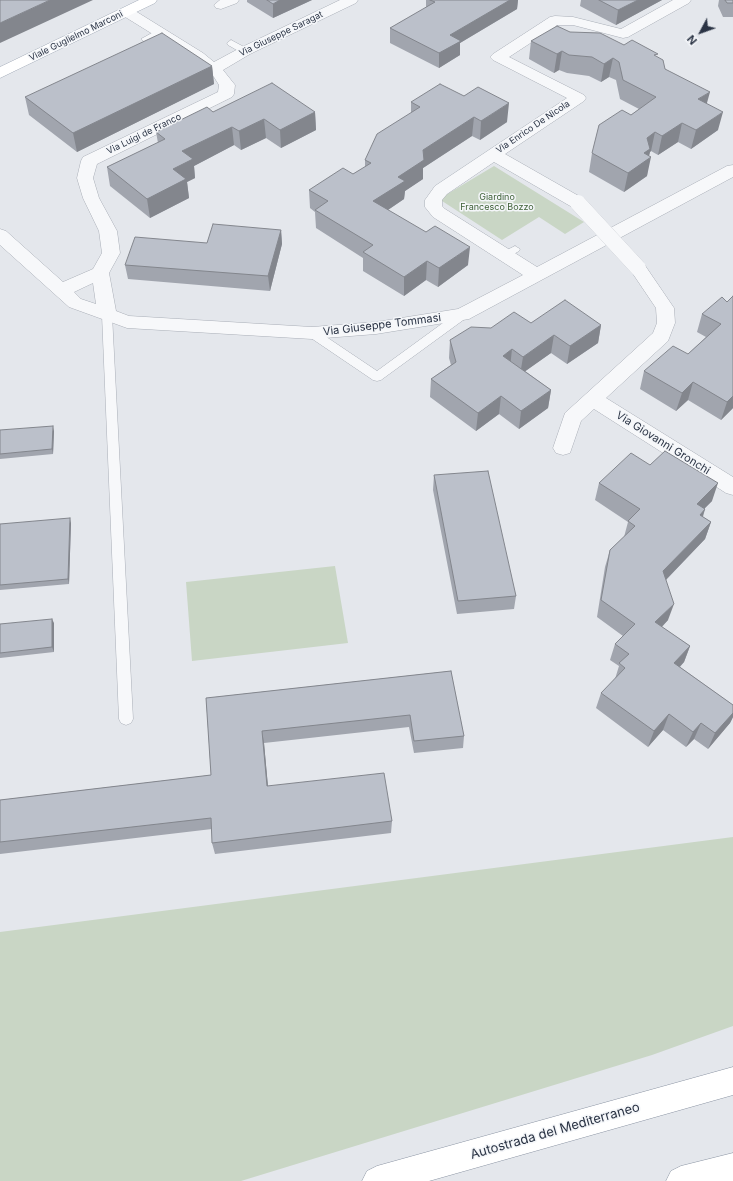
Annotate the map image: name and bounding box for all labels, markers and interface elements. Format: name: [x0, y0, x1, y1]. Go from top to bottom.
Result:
street label: Viale Guglielmo Marconi: [27, 9, 125, 63]
street label: Via Giuseppe Saragat: [237, 9, 325, 59]
north arrow: [681, 12, 721, 52]
text: N: [684, 32, 700, 48]
street label: Via Enrico De Nicola: [494, 98, 572, 156]
street label: Via Luigi de Franco: [105, 111, 183, 157]
park label: Giardino Francesco Bozzo: [460, 192, 534, 213]
street label: Via Giuseppe Tommasi: [322, 311, 442, 339]
street label: Via Giovanni Gronchi: [613, 409, 713, 477]
street label: Autostrada del Mediterraneo: [468, 1099, 642, 1163]

